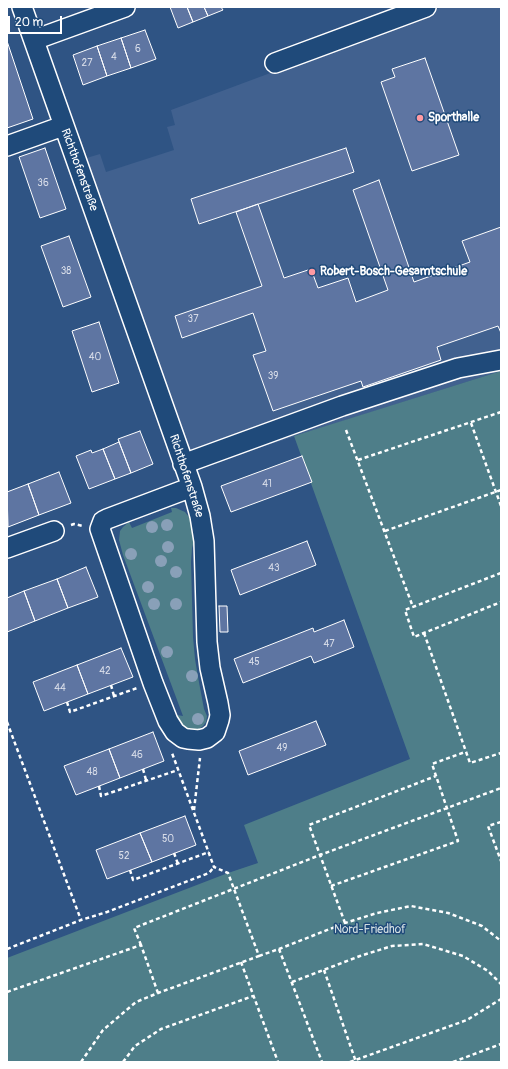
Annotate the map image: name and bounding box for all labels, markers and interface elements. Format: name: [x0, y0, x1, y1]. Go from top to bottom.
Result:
scale bar: [10, 8, 64, 34]
text: 20 m: [15, 15, 43, 30]
house number: 6: [135, 43, 141, 55]
house number: 4: [111, 51, 117, 63]
house number: 27: [82, 57, 92, 69]
place label: Sporthalle: [428, 111, 479, 125]
marker: Sporthalle: [415, 113, 425, 123]
street label: Richthofenstraße: [57, 127, 101, 213]
house number: 36: [37, 177, 49, 189]
house number: 38: [61, 265, 71, 277]
place label: Robert-Bosch-Gesamtschule: [320, 265, 467, 279]
marker: Robert-Bosch-Gesamtschule: [307, 267, 317, 277]
house number: 37: [188, 313, 198, 325]
house number: 40: [89, 351, 101, 363]
house number: 39: [268, 370, 278, 382]
street label: Richthofenstraße: [166, 433, 206, 519]
house number: 41: [262, 478, 272, 490]
house number: 43: [268, 562, 280, 574]
house number: 47: [323, 638, 335, 650]
house number: 45: [248, 656, 260, 668]
house number: 42: [99, 665, 111, 677]
house number: 44: [54, 682, 66, 694]
house number: 49: [277, 742, 287, 754]
house number: 46: [131, 749, 143, 761]
house number: 48: [87, 766, 97, 778]
house number: 50: [162, 833, 174, 845]
house number: 52: [118, 850, 130, 862]
park label: Nord-Friedhof: [334, 923, 406, 937]

